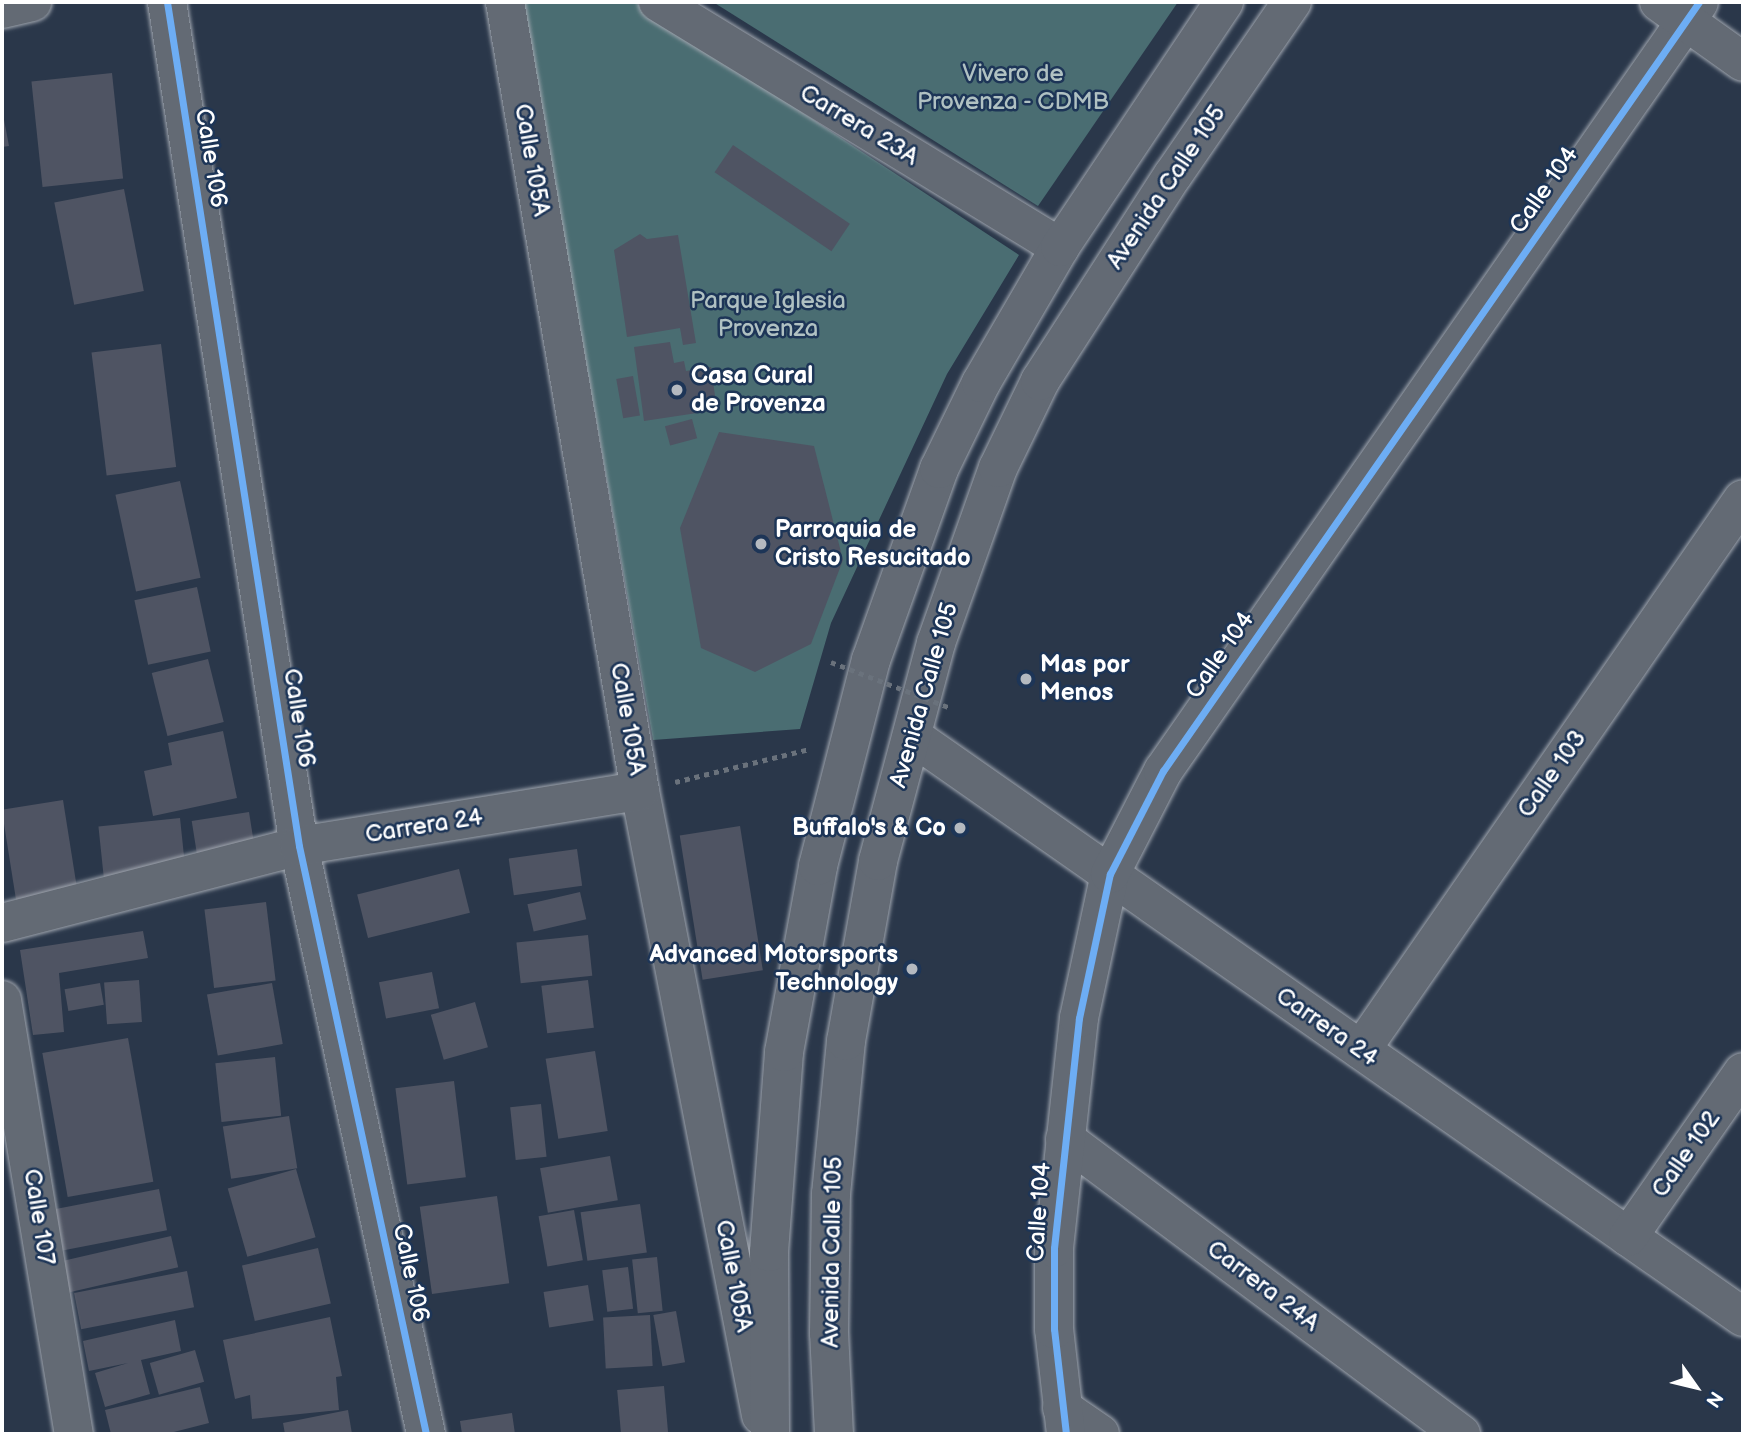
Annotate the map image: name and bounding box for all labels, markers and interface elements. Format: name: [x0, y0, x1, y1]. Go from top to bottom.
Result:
park label: Vivero de Provenza - CDMB: [916, 60, 1110, 116]
street label: Carrera 23A: [795, 78, 923, 172]
street label: Avenida Calle 105: [1101, 100, 1231, 274]
street label: Calle 105A: [508, 102, 556, 218]
street label: Calle 106: [189, 106, 233, 210]
street label: Calle 104: [1504, 141, 1584, 239]
park label: Parque Iglesia Provenza: [690, 287, 846, 343]
place label: Casa Cural de Provenza: [691, 362, 826, 418]
marker: Casa Cural de Provenza: [669, 382, 685, 398]
place label: Parroquia de Cristo Resucitado: [775, 516, 971, 572]
marker: Parroquia de Cristo Resucitado: [753, 536, 769, 552]
street label: Avenida Calle 105: [884, 599, 964, 791]
street label: Calle 104: [1180, 606, 1260, 704]
place label: Mas por Menos: [1040, 651, 1130, 707]
street label: Calle 105A: [604, 661, 652, 777]
street label: Calle 106: [277, 666, 321, 770]
marker: Mas por Menos: [1018, 671, 1034, 687]
street label: Calle 103: [1512, 725, 1592, 823]
street label: Carrera 24: [363, 803, 485, 849]
place label: Buffalo's & Co: [792, 814, 946, 842]
marker: Buffalo's & Co: [952, 820, 968, 836]
place label: Advanced Motorsports Technology: [649, 941, 898, 997]
marker: Advanced Motorsports Technology: [904, 961, 920, 977]
street label: Carrera 24: [1270, 981, 1384, 1073]
street label: Calle 102: [1646, 1105, 1726, 1203]
street label: Avenida Calle 105: [816, 1156, 848, 1348]
street label: Calle 104: [1021, 1161, 1057, 1263]
street label: Calle 107: [17, 1167, 61, 1267]
street label: Calle 105A: [709, 1217, 759, 1335]
street label: Calle 106: [387, 1221, 435, 1325]
street label: Carrera 24A: [1201, 1234, 1325, 1338]
north arrow: [1661, 1352, 1731, 1422]
text: N: [1700, 1387, 1727, 1411]

